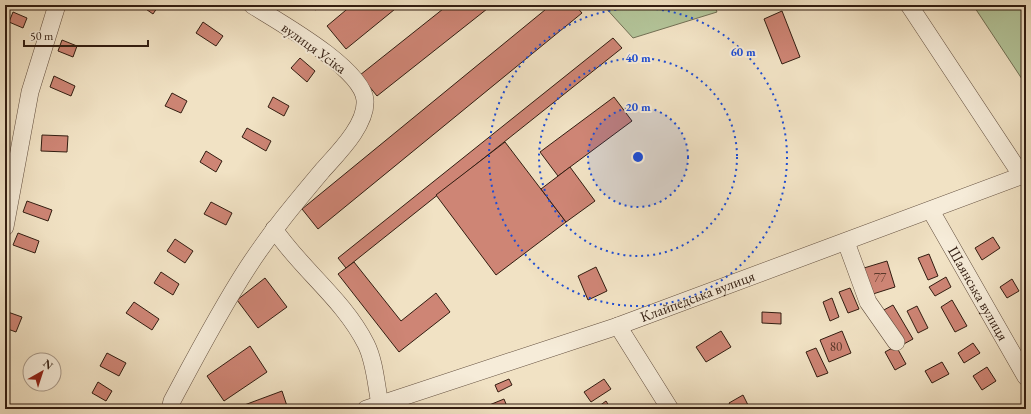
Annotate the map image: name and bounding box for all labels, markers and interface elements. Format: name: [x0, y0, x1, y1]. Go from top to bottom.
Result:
street label: вулиця Усіка: [278, 18, 350, 78]
scale bar: [24, 22, 148, 48]
text: 50 m: [30, 28, 54, 44]
text: 60 m: [730, 44, 756, 60]
text: 40 m: [625, 50, 651, 66]
text: 20 m: [625, 99, 651, 115]
centre of rings: [631, 150, 645, 164]
street label: Шаянська вулиця: [944, 243, 1013, 344]
street label: Клайпедська вулиця: [637, 266, 757, 326]
house number: 77: [874, 269, 887, 286]
house number: 80: [830, 338, 842, 355]
north arrow: [22, 352, 62, 392]
text: N: [40, 356, 56, 373]

